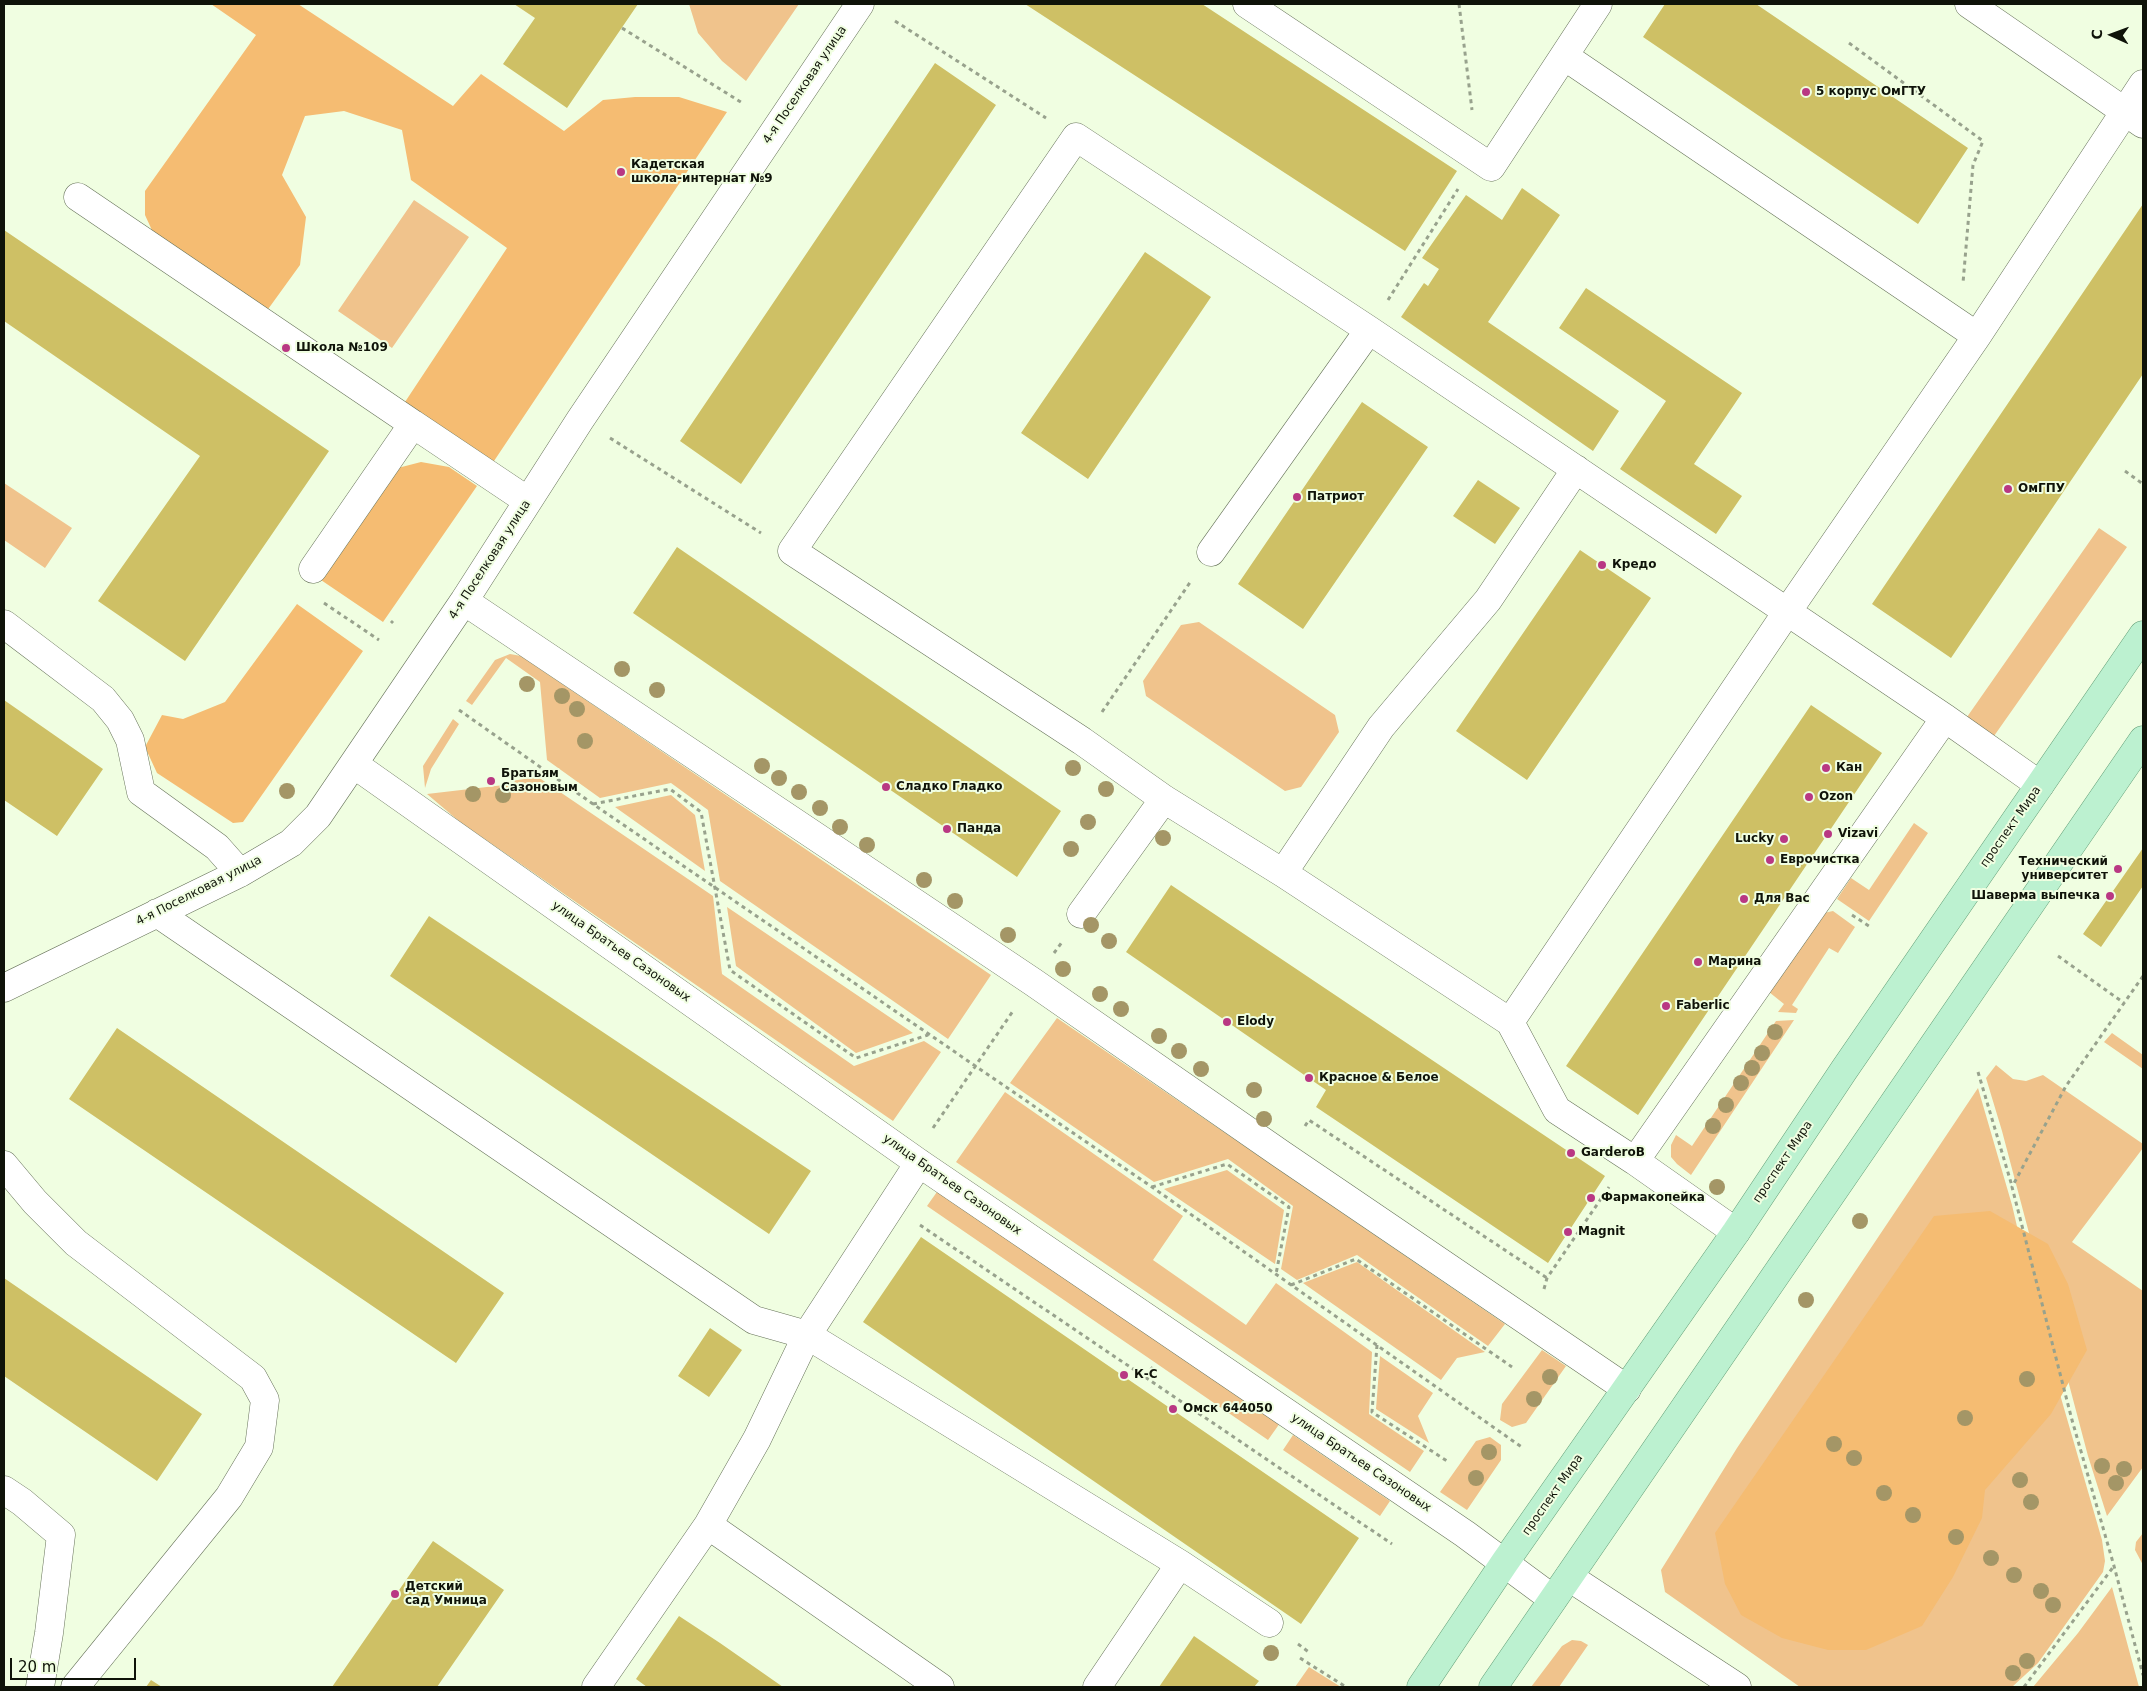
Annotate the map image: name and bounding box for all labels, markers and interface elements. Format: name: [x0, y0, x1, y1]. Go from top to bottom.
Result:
north arrow: [2087, 10, 2137, 60]
street label: 4-я Поселковая улица: [760, 23, 850, 147]
text: С: [2089, 29, 2105, 40]
place label: 5 корпус ОмГТУ: [1816, 85, 1926, 99]
marker: 5 корпус ОмГТУ: [1800, 86, 1812, 98]
place label: Кадетская школа-интернат №9: [631, 158, 773, 186]
marker: Кадетская школа-интернат №9: [615, 166, 627, 178]
place label: Школа №109: [296, 341, 388, 355]
marker: Школа №109: [280, 342, 292, 354]
place label: ОмГПУ: [2018, 482, 2065, 496]
marker: ОмГПУ: [2002, 483, 2014, 495]
place label: Патриот: [1307, 490, 1364, 504]
marker: Патриот: [1291, 491, 1303, 503]
street label: 4-я Поселковая улица: [446, 498, 534, 622]
place label: Кредо: [1612, 558, 1656, 572]
marker: Кредо: [1596, 559, 1608, 571]
place label: Кан: [1836, 761, 1862, 775]
marker: Кан: [1820, 762, 1832, 774]
place label: Братьям Сазоновым: [501, 767, 578, 795]
marker: Братьям Сазоновым: [485, 775, 497, 787]
place label: Сладко Гладко: [896, 780, 1003, 794]
marker: Сладко Гладко: [880, 781, 892, 793]
street label: проспект Мира: [1978, 784, 2044, 870]
place label: Ozon: [1819, 790, 1853, 804]
marker: Ozon: [1803, 791, 1815, 803]
place label: Панда: [957, 822, 1001, 836]
marker: Панда: [941, 823, 953, 835]
place label: Vizavi: [1838, 827, 1878, 841]
marker: Vizavi: [1822, 828, 1834, 840]
place label: Lucky: [1735, 832, 1774, 846]
marker: Lucky: [1778, 833, 1790, 845]
street label: 4-я Поселковая улица: [134, 853, 264, 929]
place label: Еврочистка: [1780, 853, 1860, 867]
marker: Еврочистка: [1764, 854, 1776, 866]
place label: Технический университет: [2019, 855, 2108, 883]
marker: Технический университет: [2112, 863, 2124, 875]
place label: Шаверма выпечка: [1971, 889, 2100, 903]
marker: Шаверма выпечка: [2104, 890, 2116, 902]
place label: Для Вас: [1754, 892, 1810, 906]
marker: Для Вас: [1738, 893, 1750, 905]
street label: улица Братьев Сазоновых: [549, 899, 693, 1005]
place label: Марина: [1708, 955, 1761, 969]
marker: Марина: [1692, 956, 1704, 968]
place label: Faberlic: [1676, 999, 1730, 1013]
marker: Faberlic: [1660, 1000, 1672, 1012]
place label: Elody: [1237, 1015, 1274, 1029]
marker: Elody: [1221, 1016, 1233, 1028]
place label: Красное & Белое: [1319, 1071, 1439, 1085]
marker: Красное & Белое: [1303, 1072, 1315, 1084]
street label: проспект Мира: [1750, 1118, 1816, 1206]
street label: улица Братьев Сазоновых: [880, 1132, 1024, 1238]
place label: GarderoB: [1581, 1146, 1645, 1160]
marker: GarderoB: [1565, 1147, 1577, 1159]
place label: Фармакопейка: [1601, 1191, 1705, 1205]
marker: Фармакопейка: [1585, 1192, 1597, 1204]
place label: Magnit: [1578, 1225, 1625, 1239]
marker: Magnit: [1562, 1226, 1574, 1238]
place label: К-С: [1134, 1368, 1158, 1382]
marker: К-С: [1118, 1369, 1130, 1381]
place label: Омск 644050: [1183, 1402, 1273, 1416]
marker: Омск 644050: [1167, 1403, 1179, 1415]
street label: улица Братьев Сазоновых: [1288, 1411, 1434, 1515]
street label: проспект Мира: [1520, 1452, 1586, 1538]
place label: Детский сад Умница: [405, 1580, 487, 1608]
marker: Детский сад Умница: [389, 1588, 401, 1600]
scale bar: [12, 1648, 139, 1680]
text: 20 m: [18, 1658, 56, 1676]

